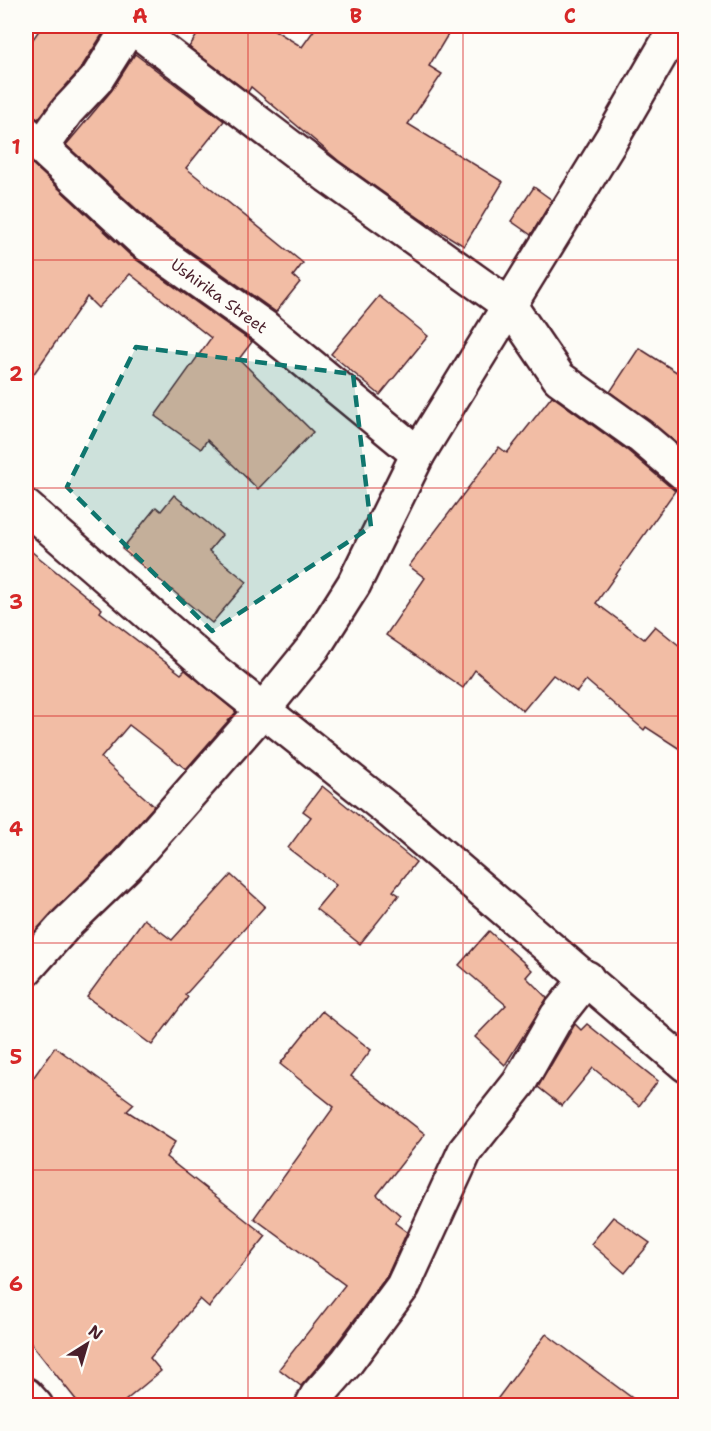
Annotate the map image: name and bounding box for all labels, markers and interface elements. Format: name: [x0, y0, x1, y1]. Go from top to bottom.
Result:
text: A: [132, 3, 148, 29]
text: B: [350, 3, 362, 29]
text: C: [564, 3, 576, 29]
text: 1: [11, 134, 21, 160]
street label: Ushirika Street: [166, 254, 272, 338]
text: 2: [9, 361, 23, 387]
text: 3: [9, 589, 23, 615]
text: 4: [9, 816, 23, 842]
text: 5: [10, 1044, 22, 1070]
text: 6: [9, 1271, 23, 1297]
north arrow: [57, 1314, 117, 1374]
text: N: [84, 1320, 107, 1345]

